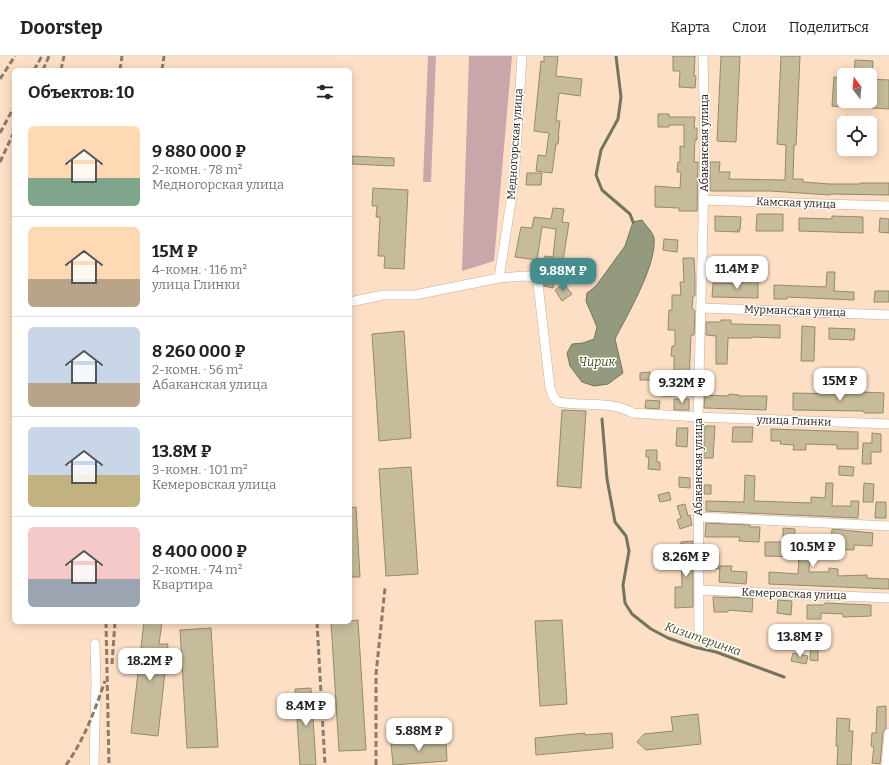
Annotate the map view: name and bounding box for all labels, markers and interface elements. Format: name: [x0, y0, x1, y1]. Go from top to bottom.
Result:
text: Doorstep: [20, 16, 103, 39]
text: Карта: [670, 19, 710, 36]
text: Слои: [732, 19, 767, 36]
text: Поделиться: [789, 19, 869, 36]
north arrow: [837, 68, 877, 108]
map controls: [837, 68, 877, 156]
icon: filters: [314, 81, 336, 103]
text: Объектов: 10: [28, 82, 134, 103]
street label: Медногорская улица: [505, 88, 525, 200]
street label: Абаканская улица: [698, 94, 711, 192]
button: locate: [837, 116, 877, 156]
text: 9 880 000 ₽: [152, 141, 246, 162]
icon: home: [60, 142, 108, 190]
text: 2-комн. · 78 m²: [152, 162, 243, 177]
text: Медногорская улица: [152, 177, 284, 192]
street label: Камская улица: [756, 195, 836, 211]
text: 15M ₽: [152, 241, 198, 262]
icon: home: [60, 243, 108, 291]
pin: 11.4M ₽: [700, 256, 774, 290]
pin: 9.88M ₽: [526, 258, 600, 292]
text: 11.4M ₽: [715, 261, 759, 276]
text: 4-комн. · 116 m²: [152, 262, 247, 277]
text: 9.88M ₽: [539, 263, 587, 278]
text: улица Глинки: [152, 277, 240, 292]
street label: Мурманская улица: [744, 303, 846, 319]
text: 8 260 000 ₽: [152, 341, 245, 362]
icon: home: [60, 343, 108, 391]
water label: Чирик: [579, 355, 616, 369]
text: 2-комн. · 56 m²: [152, 362, 243, 377]
pin: 15M ₽: [812, 368, 868, 402]
pin: 9.32M ₽: [645, 370, 719, 404]
text: 15M ₽: [823, 373, 857, 388]
text: 9.32M ₽: [658, 375, 706, 390]
text: Абаканская улица: [152, 377, 268, 392]
street label: улица Глинки: [755, 413, 832, 429]
street label: Абаканская улица: [692, 418, 705, 516]
text: 13.8M ₽: [152, 441, 211, 462]
icon: home: [60, 443, 108, 491]
text: 3-комн. · 101 m²: [152, 462, 248, 477]
text: Кемеровская улица: [152, 477, 276, 492]
pin: 10.5M ₽: [776, 534, 850, 568]
text: 10.5M ₽: [790, 539, 836, 554]
text: 8 400 000 ₽: [152, 541, 247, 562]
icon: home: [60, 543, 108, 591]
pin: 8.26M ₽: [649, 544, 723, 578]
text: 8.26M ₽: [662, 549, 710, 564]
text: 2-комн. · 74 m²: [152, 562, 242, 577]
text: Квартира: [152, 577, 213, 592]
street label: Кемеровская улица: [741, 586, 847, 602]
water label: Кизитеринка: [663, 619, 743, 659]
pin: 13.8M ₽: [763, 624, 837, 658]
text: 13.8M ₽: [777, 629, 823, 644]
pin: 18.2M ₽: [113, 648, 187, 682]
text: 18.2M ₽: [127, 653, 173, 668]
pin: 8.4M ₽: [273, 693, 339, 727]
text: 8.4M ₽: [286, 698, 326, 713]
pin: 5.88M ₽: [382, 718, 456, 752]
text: 5.88M ₽: [395, 723, 443, 738]

